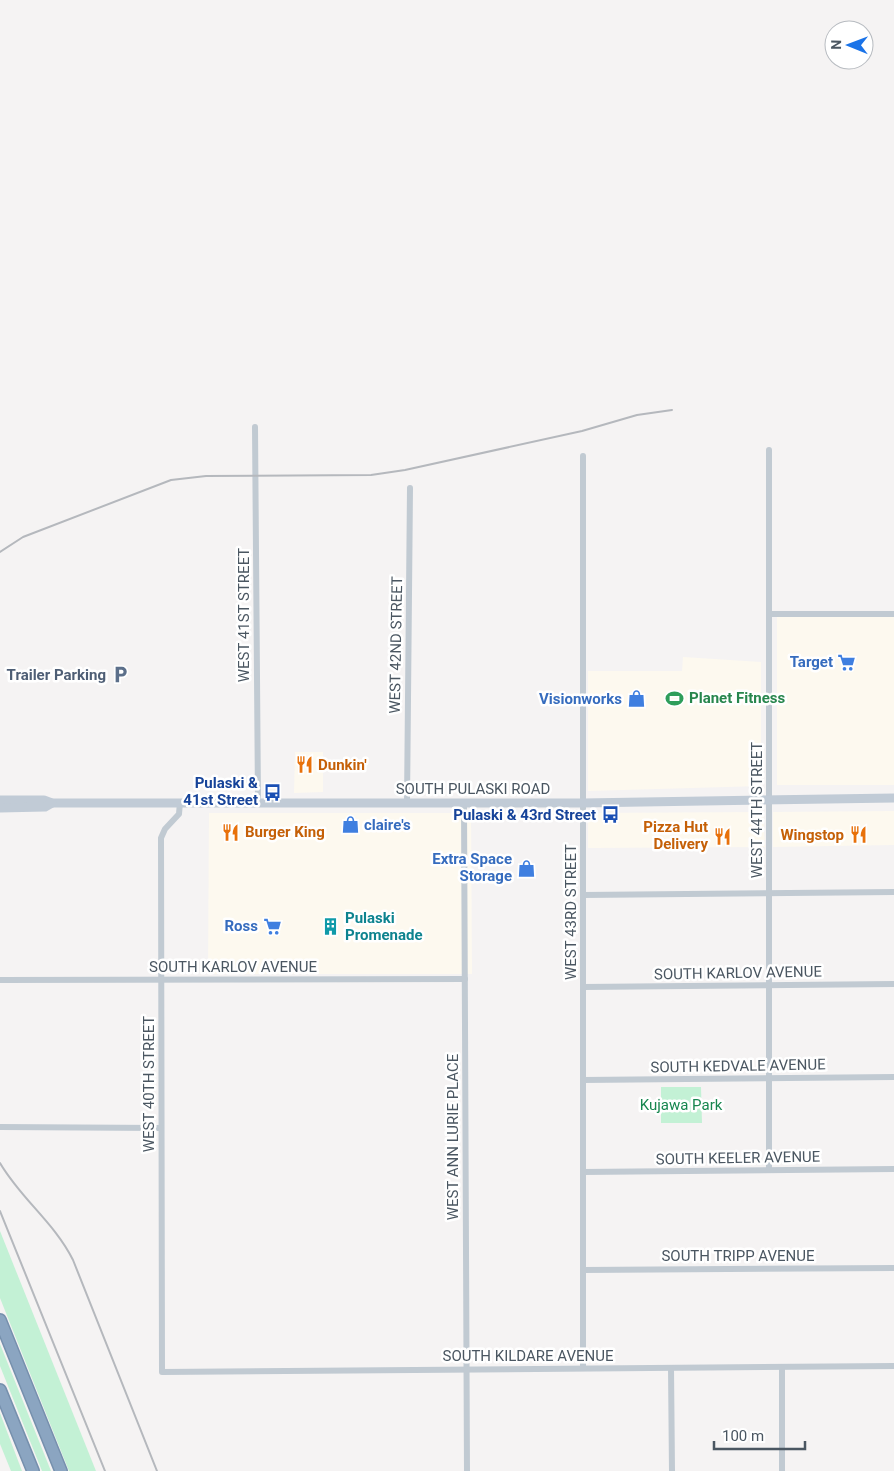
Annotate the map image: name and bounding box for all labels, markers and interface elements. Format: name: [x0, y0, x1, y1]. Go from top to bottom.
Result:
north arrow: [824, 20, 874, 70]
text: N: [828, 40, 844, 50]
street label: WEST 41ST STREET: [235, 548, 253, 682]
street label: WEST 42ND STREET: [386, 576, 406, 714]
supermarket icon: Target: [837, 652, 857, 672]
place label: Target: [790, 653, 833, 671]
parking icon: Trailer Parking: [110, 665, 130, 685]
place label: Trailer Parking: [7, 666, 106, 684]
sports icon: Planet Fitness: [665, 688, 685, 708]
shop icon: Visionworks: [626, 689, 646, 709]
place label: Planet Fitness: [689, 689, 785, 707]
place label: Visionworks: [539, 690, 622, 708]
street label: WEST 44TH STREET: [748, 742, 766, 878]
restaurant icon: Dunkin': [294, 755, 314, 775]
place label: Dunkin': [318, 756, 367, 774]
place label: Pulaski & 41st Street: [183, 774, 258, 809]
street label: SOUTH PULASKI ROAD: [396, 780, 550, 798]
bus stop icon: Pulaski & 41st Street: [262, 782, 282, 802]
bus stop icon: Pulaski & 43rd Street: [600, 805, 620, 825]
place label: Pulaski & 43rd Street: [453, 806, 596, 824]
shop icon: claire's: [340, 815, 360, 835]
place label: claire's: [364, 816, 411, 834]
place label: Pizza Hut Delivery: [643, 818, 708, 853]
restaurant icon: Burger King: [221, 822, 241, 842]
place label: Burger King: [245, 823, 325, 841]
restaurant icon: Wingstop: [848, 825, 868, 845]
restaurant icon: Pizza Hut Delivery: [712, 826, 732, 846]
place label: Wingstop: [780, 826, 844, 844]
street label: WEST 43RD STREET: [562, 844, 580, 980]
place label: Extra Space Storage: [432, 850, 512, 885]
shop icon: Extra Space Storage: [516, 858, 536, 878]
place label: Pulaski Promenade: [345, 909, 422, 944]
supermarket icon: Ross: [262, 916, 282, 936]
place label: Ross: [225, 917, 258, 935]
building icon: Pulaski Promenade: [321, 917, 341, 937]
street label: SOUTH KARLOV AVENUE: [149, 958, 317, 976]
street label: SOUTH KARLOV AVENUE: [654, 963, 823, 983]
street label: WEST 40TH STREET: [140, 1016, 158, 1152]
street label: WEST ANN LURIE PLACE: [444, 1053, 462, 1220]
street label: SOUTH KEDVALE AVENUE: [650, 1055, 826, 1077]
park label: Kujawa Park: [640, 1096, 723, 1114]
street label: SOUTH KEELER AVENUE: [656, 1148, 821, 1168]
street label: SOUTH TRIPP AVENUE: [661, 1247, 815, 1265]
street label: SOUTH KILDARE AVENUE: [442, 1347, 614, 1365]
scale bar: [714, 1418, 805, 1450]
text: 100 m: [722, 1427, 764, 1445]

